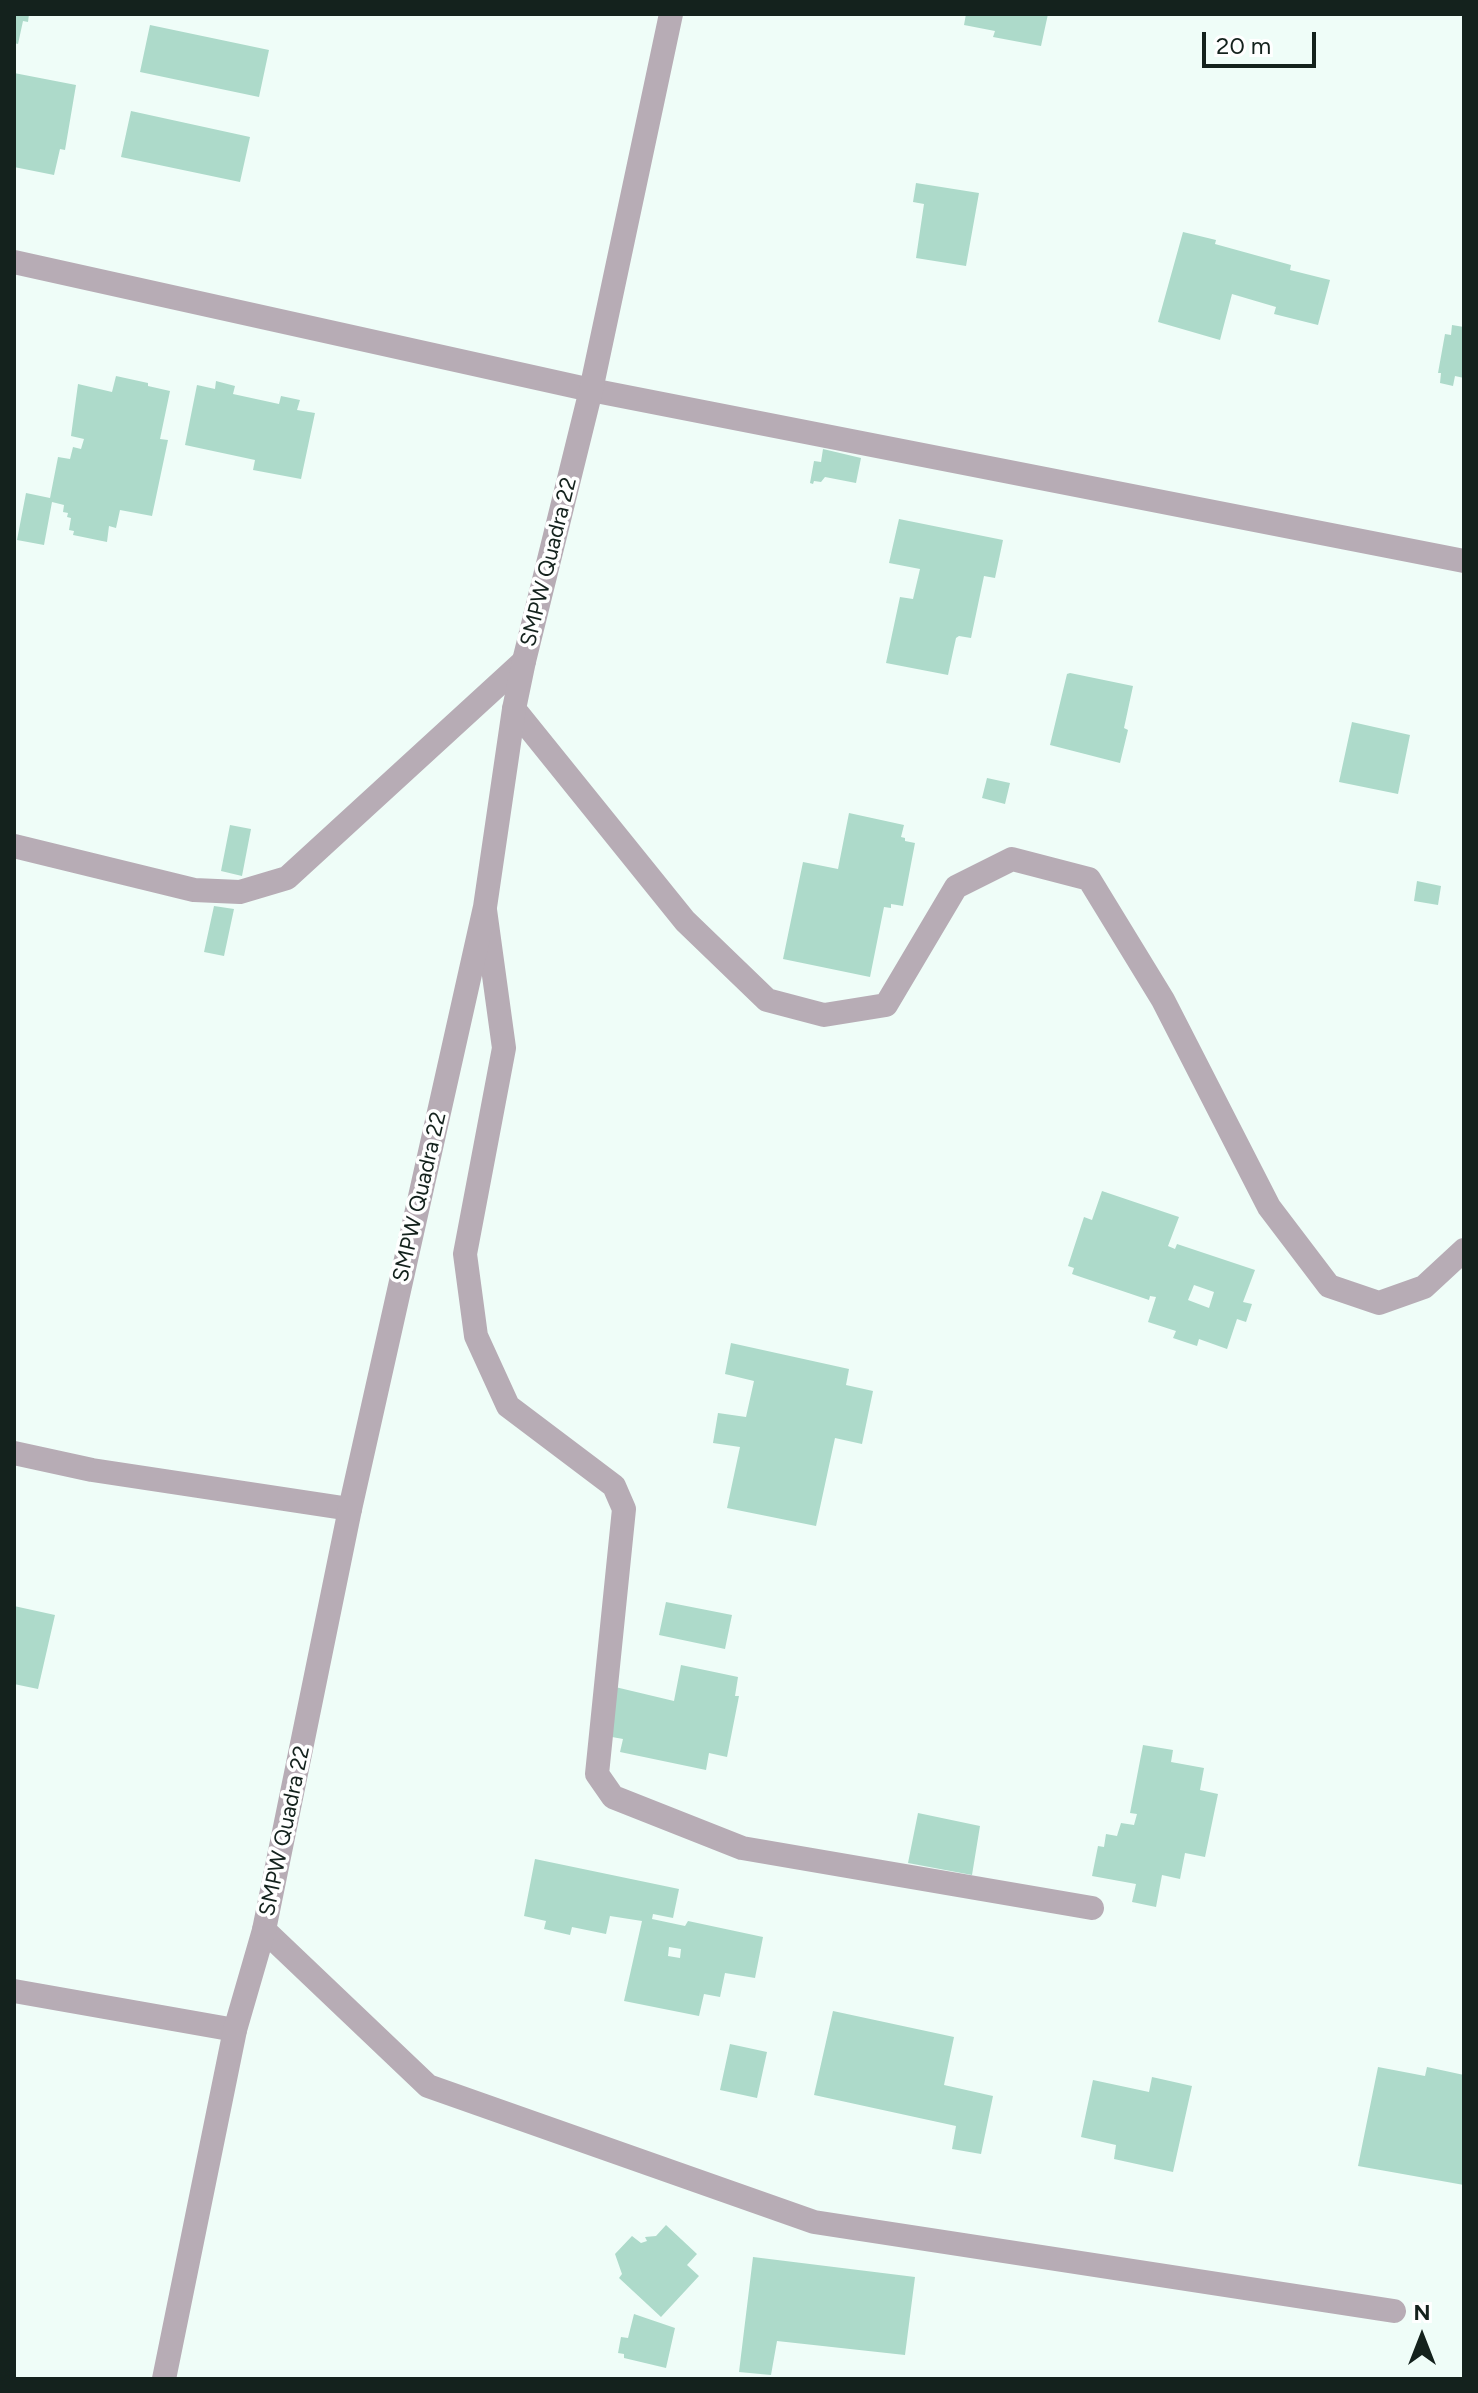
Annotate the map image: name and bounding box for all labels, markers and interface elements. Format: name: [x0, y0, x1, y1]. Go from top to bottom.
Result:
scale bar: [1206, 16, 1320, 66]
text: 20 m: [1216, 31, 1271, 60]
street label: SMPW Quadra 22: [515, 475, 583, 649]
street label: SMPW Quadra 22: [388, 1109, 452, 1285]
street label: SMPW Quadra 22: [254, 1743, 316, 1919]
north arrow: [1382, 2297, 1462, 2377]
text: N: [1413, 2299, 1431, 2326]

